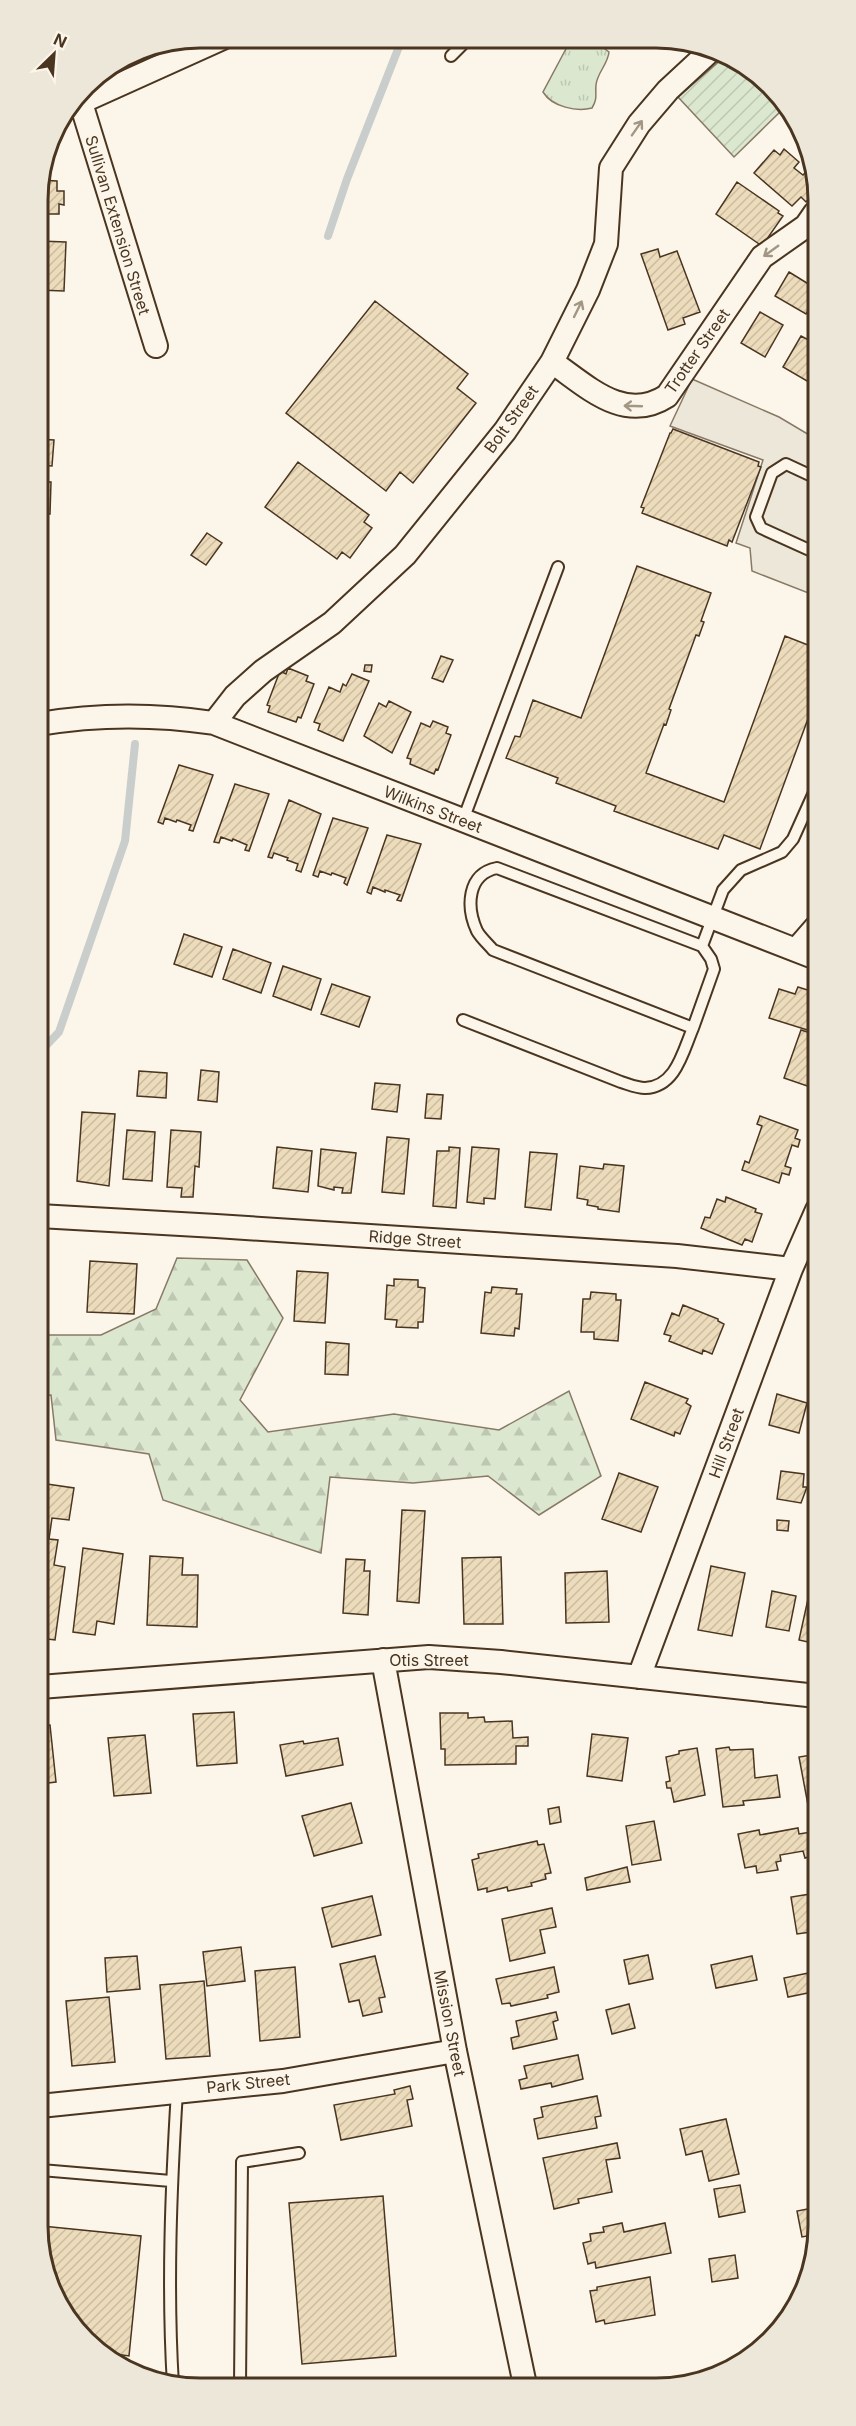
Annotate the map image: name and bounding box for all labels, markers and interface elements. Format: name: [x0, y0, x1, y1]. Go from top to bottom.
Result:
north arrow: [24, 24, 84, 84]
text: N: [51, 29, 70, 52]
one-way arrow: [631, 120, 643, 137]
street label: Sullivan Extension Street: [81, 133, 155, 317]
one-way arrow: [763, 244, 779, 257]
one-way arrow: [573, 301, 584, 319]
street label: Trotter Street: [660, 304, 734, 398]
street label: Bolt Street: [480, 381, 542, 457]
one-way arrow: [624, 400, 643, 411]
street label: Wilkins Street: [381, 781, 485, 837]
street label: Ridge Street: [368, 1226, 462, 1252]
street label: Hill Street: [704, 1405, 748, 1481]
street label: Otis Street: [389, 1650, 469, 1670]
street label: Mission Street: [430, 1968, 470, 2078]
street label: Park Street: [205, 2069, 291, 2097]

